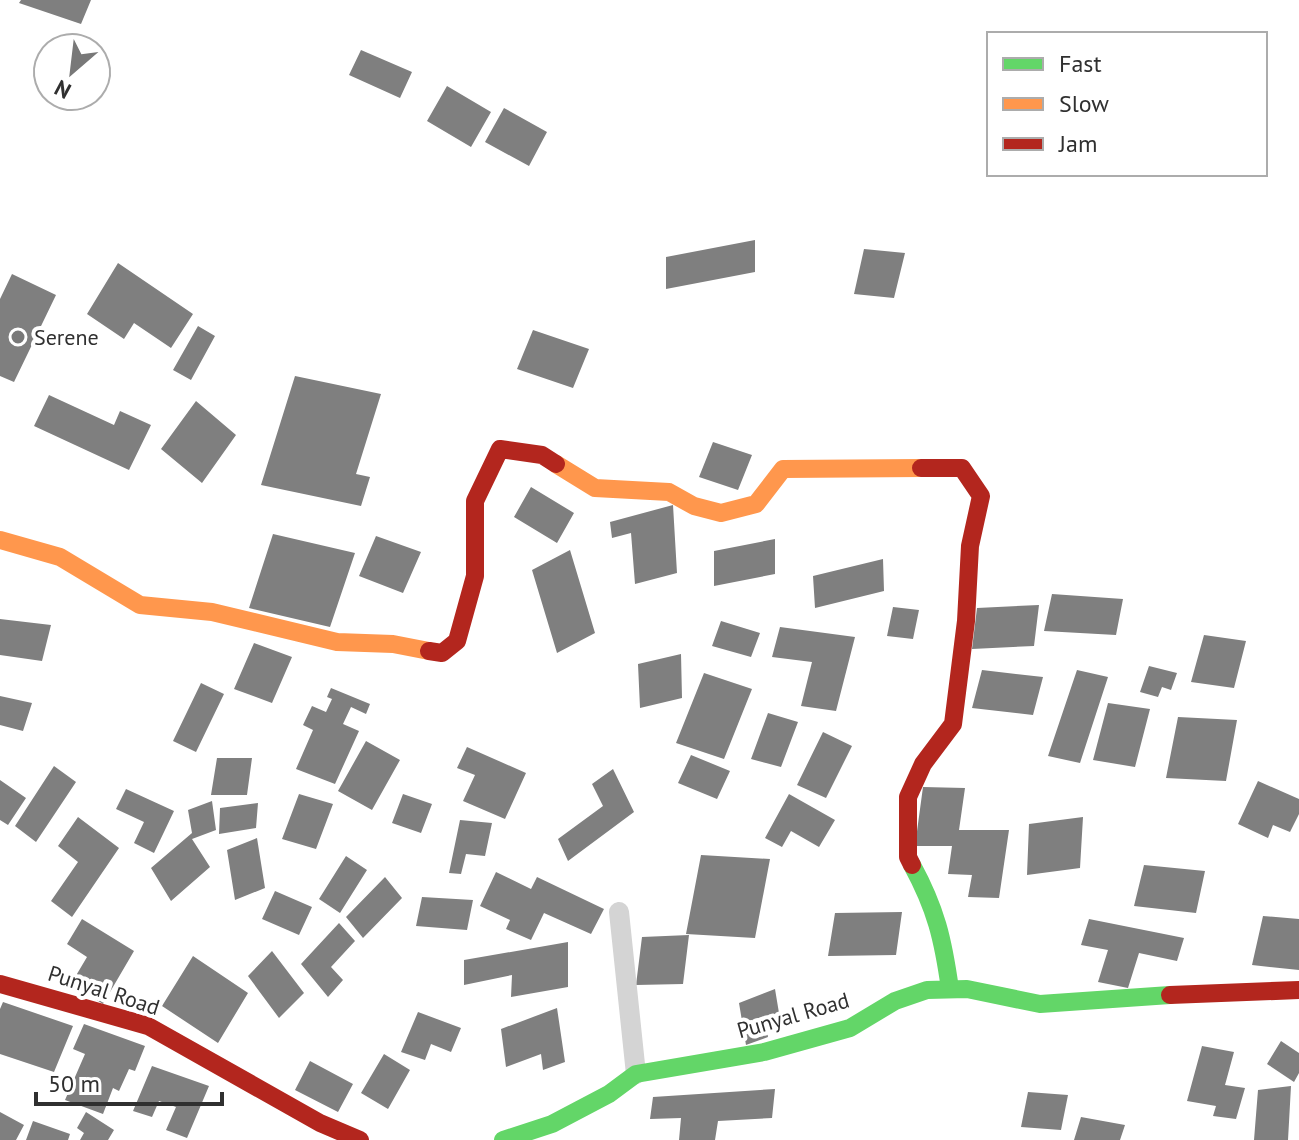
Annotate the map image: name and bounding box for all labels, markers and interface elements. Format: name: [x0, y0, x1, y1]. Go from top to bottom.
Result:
north arrow: [32, 32, 112, 112]
legend: [987, 32, 1267, 176]
text: Fast: [1059, 48, 1102, 79]
text: N: [50, 74, 76, 105]
text: Slow: [1059, 88, 1109, 119]
text: Jam: [1058, 128, 1097, 159]
place label: Serene: [34, 323, 99, 351]
marker: Serene: [9, 328, 27, 346]
street label: Punyal Road: [45, 959, 163, 1021]
street label: Punyal Road: [734, 986, 852, 1044]
scale bar: [36, 1056, 222, 1106]
text: 50 m: [48, 1068, 100, 1099]

